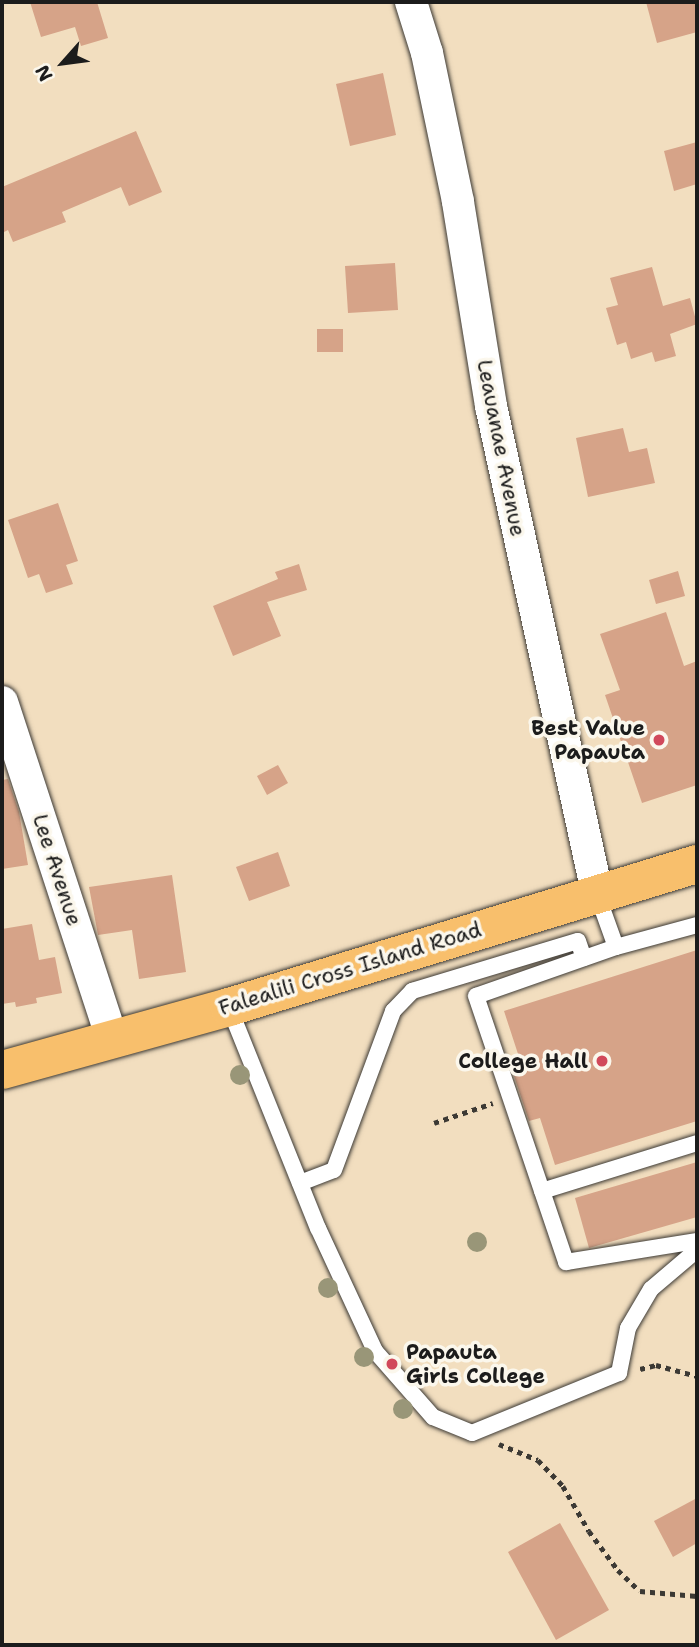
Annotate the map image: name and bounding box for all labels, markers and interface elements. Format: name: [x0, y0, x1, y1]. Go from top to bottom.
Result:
north arrow: [28, 28, 98, 98]
text: N: [29, 61, 59, 86]
street label: Leauanae Avenue: [472, 358, 530, 538]
place label: Best Value Papauta: [531, 715, 645, 765]
marker: Best Value Papauta: [651, 732, 667, 748]
street label: Lee Avenue: [27, 811, 87, 929]
street label: Falealili Cross Island Road: [216, 917, 484, 1021]
place label: College Hall: [458, 1048, 588, 1074]
marker: College Hall: [594, 1053, 610, 1069]
place label: Papauta Girls College: [406, 1339, 545, 1389]
marker: Papauta Girls College: [384, 1356, 400, 1372]

